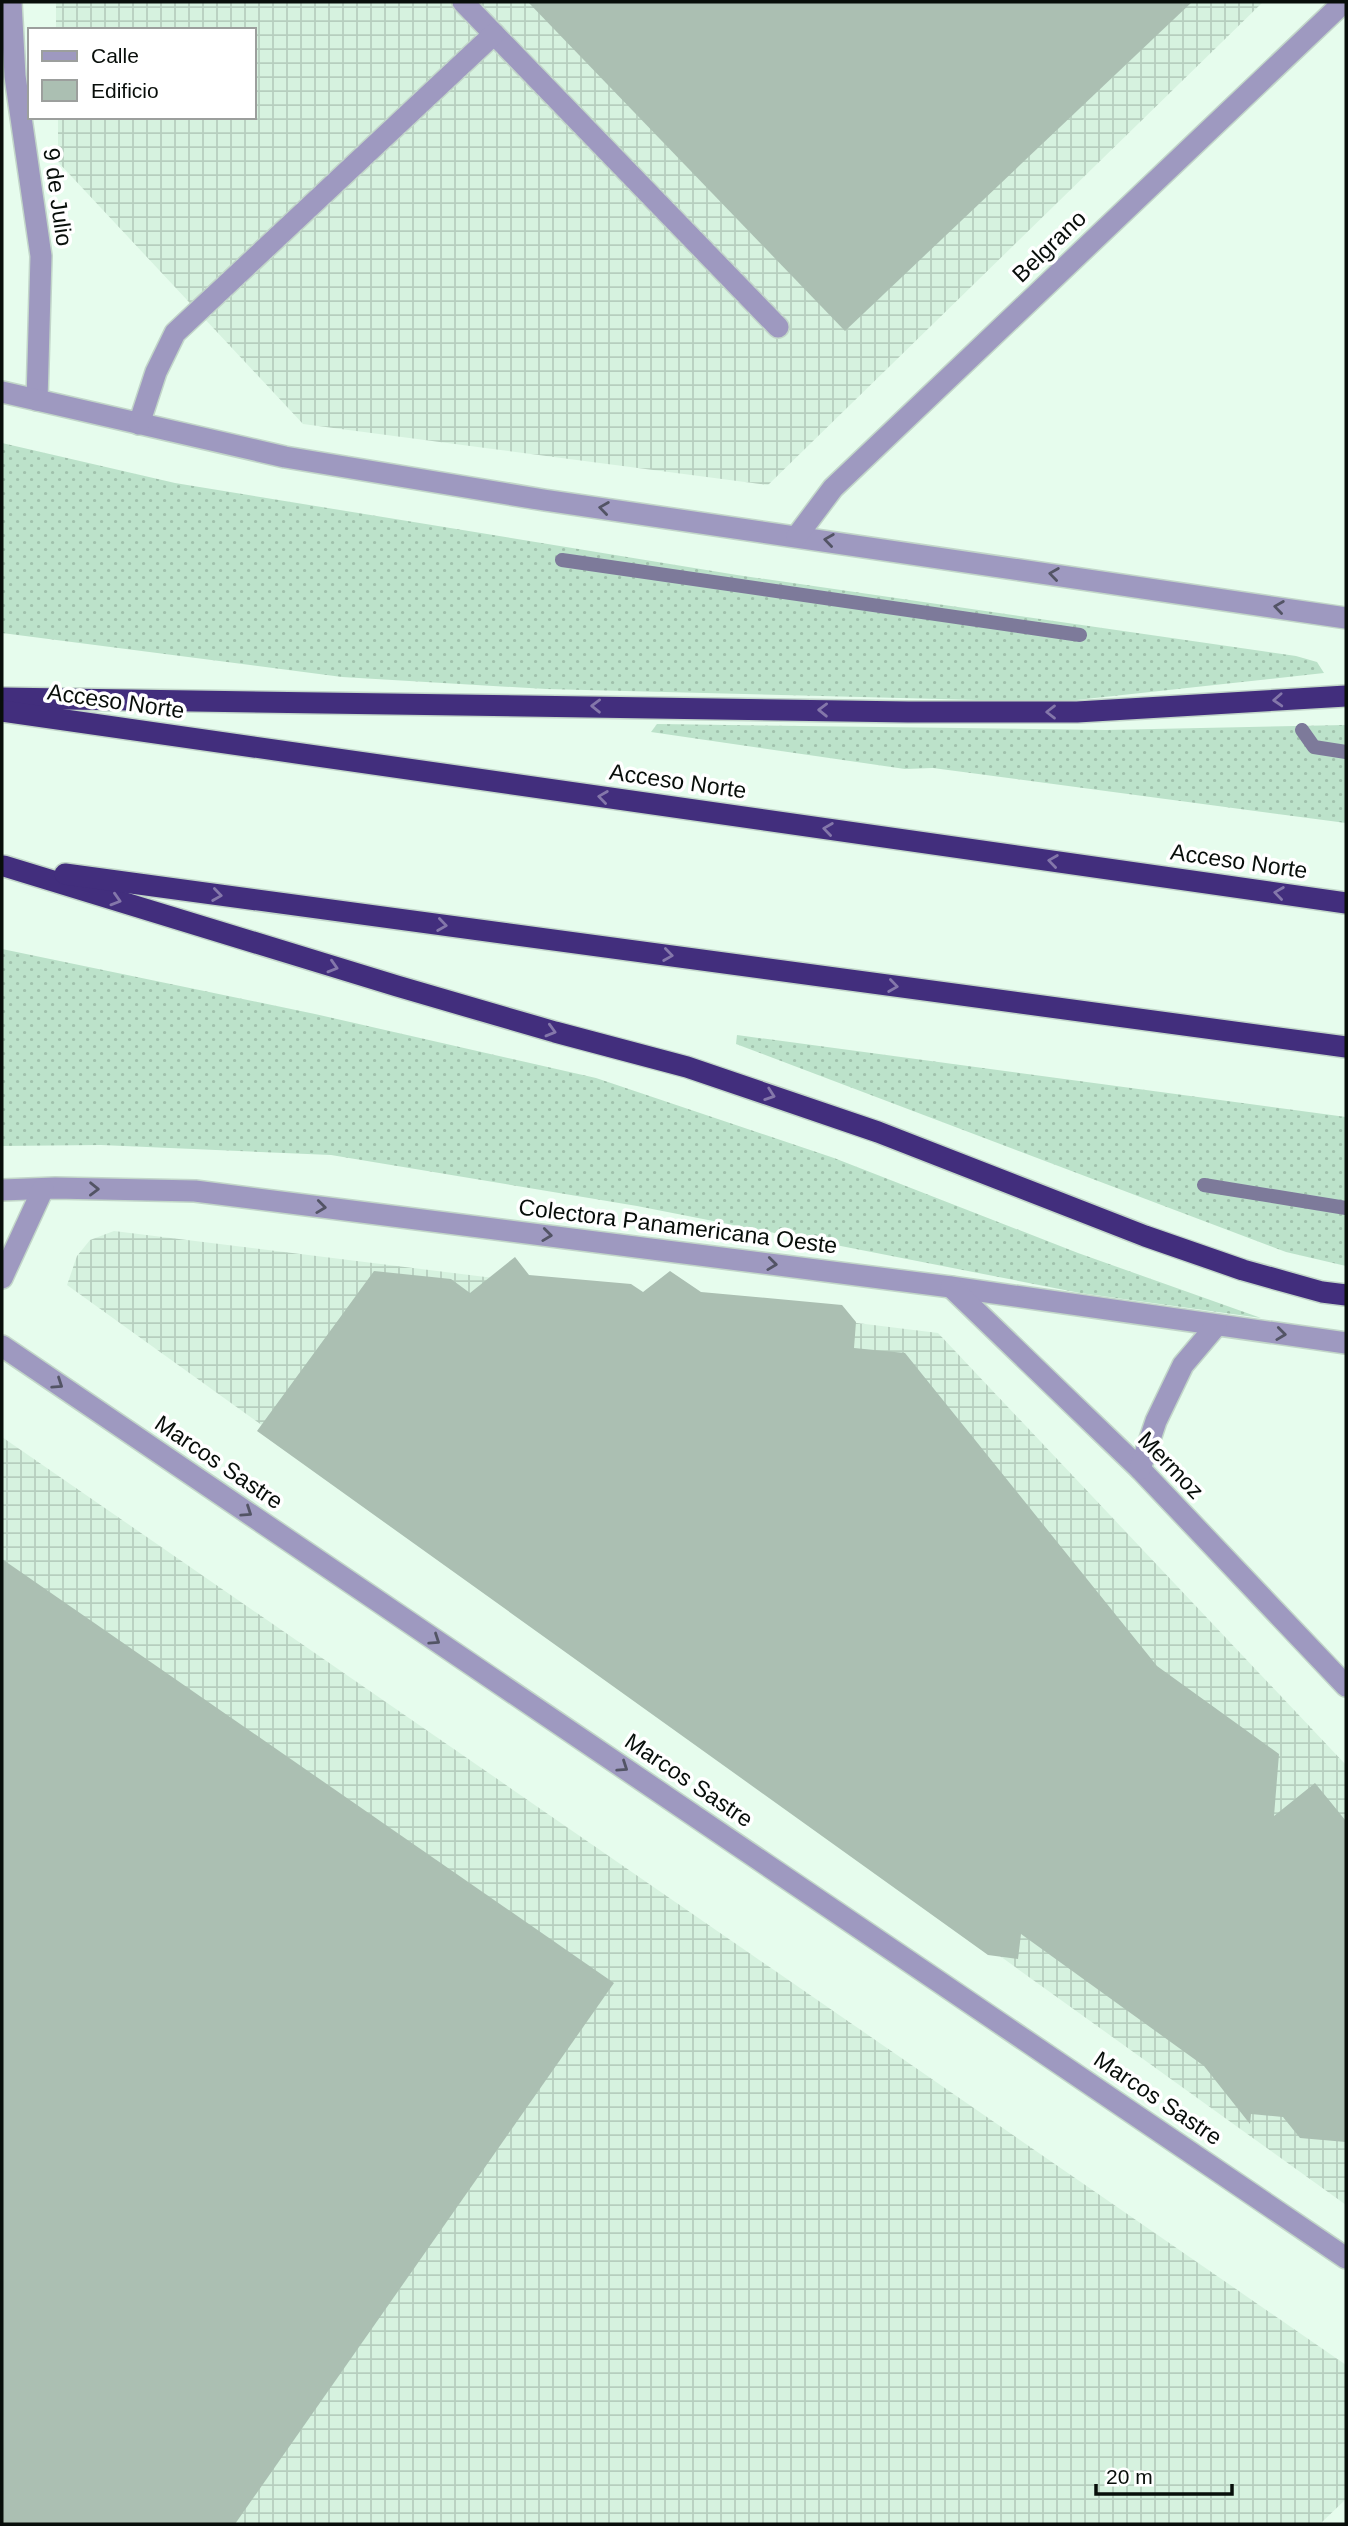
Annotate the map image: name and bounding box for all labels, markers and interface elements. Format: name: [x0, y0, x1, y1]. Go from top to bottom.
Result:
legend: [28, 28, 256, 119]
text: Calle: [91, 44, 139, 67]
text: Edificio: [91, 79, 159, 102]
street label: 9 de Julio: [38, 146, 78, 248]
street label: Belgrano: [1007, 205, 1091, 287]
one-way arrow: [598, 501, 609, 516]
one-way arrow: [823, 533, 835, 548]
one-way arrow: [1048, 567, 1060, 582]
one-way arrow: [1273, 600, 1285, 615]
street label: Acceso Norte: [46, 679, 186, 723]
one-way arrow: [1272, 693, 1283, 708]
one-way arrow: [590, 698, 601, 714]
one-way arrow: [818, 702, 828, 718]
one-way arrow: [1045, 704, 1056, 720]
street label: Acceso Norte: [608, 759, 748, 803]
one-way arrow: [597, 790, 609, 805]
one-way arrow: [822, 822, 834, 837]
street label: Acceso Norte: [1169, 839, 1309, 883]
one-way arrow: [1048, 854, 1059, 869]
one-way arrow: [1273, 886, 1285, 901]
one-way arrow: [211, 887, 223, 902]
one-way arrow: [109, 892, 121, 907]
one-way arrow: [437, 917, 448, 932]
one-way arrow: [662, 948, 674, 963]
one-way arrow: [327, 958, 339, 973]
one-way arrow: [887, 978, 899, 993]
one-way arrow: [545, 1023, 557, 1037]
one-way arrow: [763, 1087, 775, 1101]
one-way arrow: [90, 1181, 100, 1197]
street label: Colectora Panamericana Oeste: [517, 1194, 839, 1258]
one-way arrow: [315, 1199, 327, 1214]
one-way arrow: [541, 1228, 552, 1243]
one-way arrow: [766, 1256, 778, 1271]
one-way arrow: [1275, 1326, 1287, 1341]
one-way arrow: [50, 1376, 63, 1388]
street label: Marcos Sastre: [150, 1410, 288, 1514]
street label: Mermoz: [1133, 1426, 1209, 1504]
one-way arrow: [239, 1504, 252, 1517]
one-way arrow: [427, 1631, 440, 1644]
street label: Marcos Sastre: [620, 1728, 758, 1832]
one-way arrow: [615, 1759, 628, 1771]
street label: Marcos Sastre: [1089, 2046, 1227, 2150]
scale bar: [1096, 2452, 1232, 2496]
text: 20 m: [1106, 2465, 1153, 2488]

